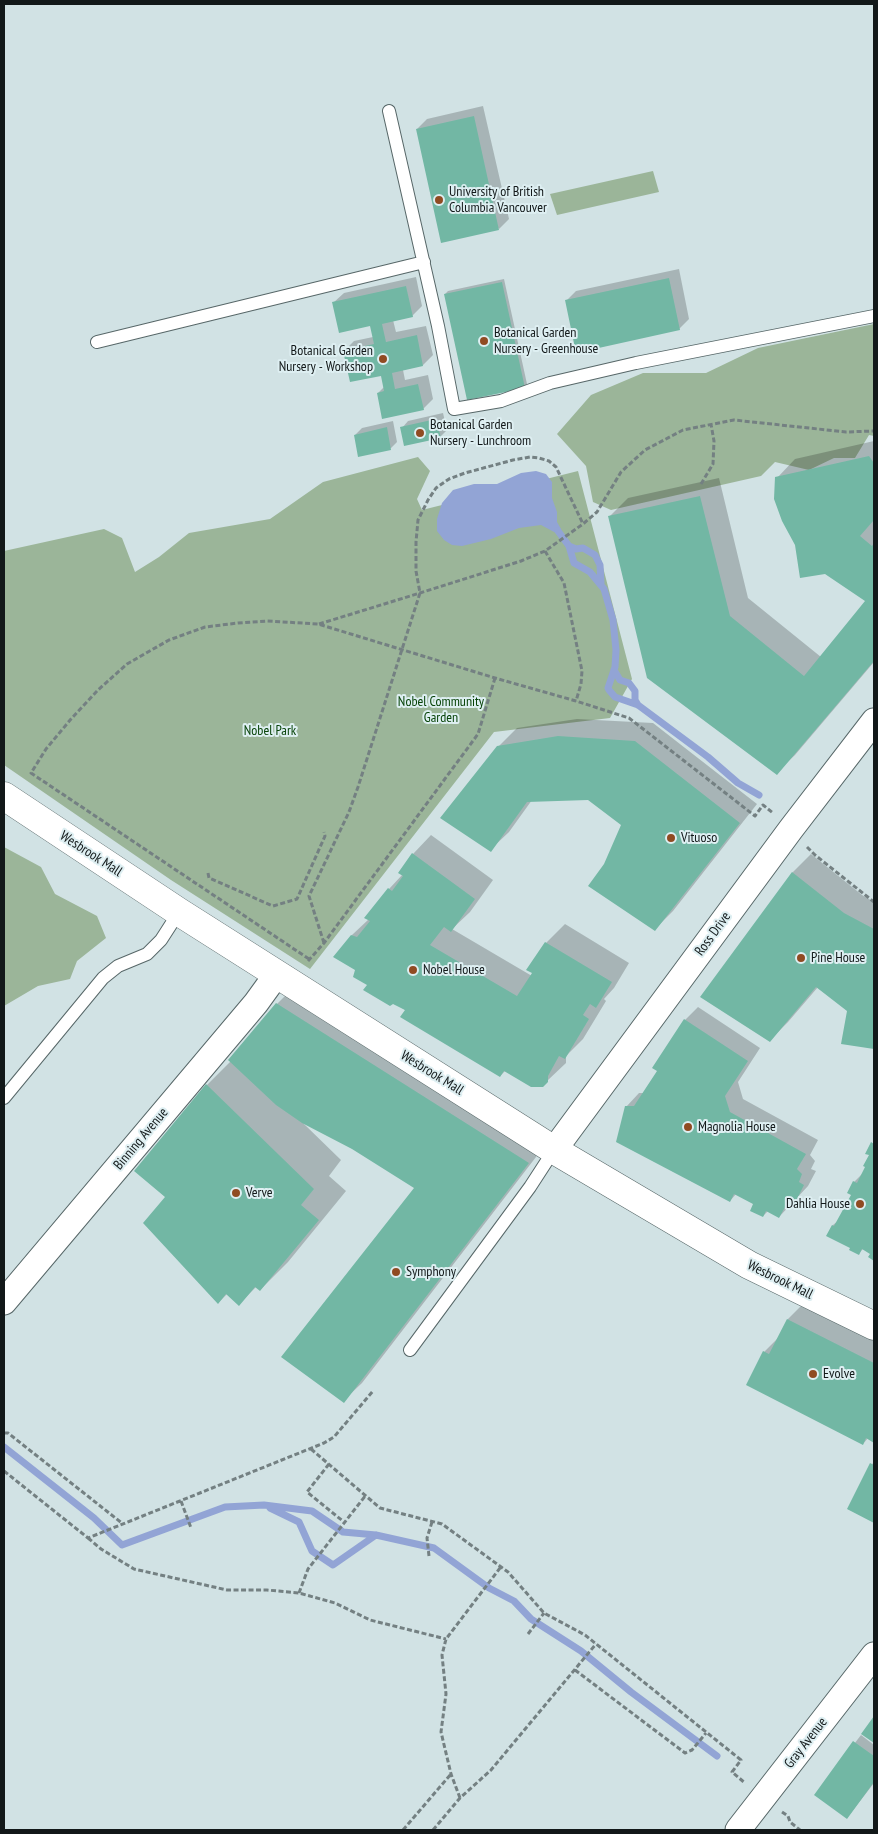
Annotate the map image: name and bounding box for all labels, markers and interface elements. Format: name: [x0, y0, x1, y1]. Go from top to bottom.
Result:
place label: University of British Columbia Vancouver: [449, 184, 547, 216]
marker: University of British Columbia Vancouver: [433, 194, 445, 206]
place label: Botanical Garden Nursery - Greenhouse: [494, 325, 598, 358]
marker: Botanical Garden Nursery - Greenhouse: [478, 335, 490, 347]
place label: Botanical Garden Nursery - Workshop: [279, 343, 373, 376]
marker: Botanical Garden Nursery - Workshop: [377, 353, 389, 365]
place label: Botanical Garden Nursery - Lunchroom: [430, 417, 531, 450]
marker: Botanical Garden Nursery - Lunchroom: [414, 427, 426, 439]
park label: Nobel Community Garden: [398, 694, 484, 726]
park label: Nobel Park: [244, 723, 296, 739]
street label: Wesbrook Mall: [57, 828, 125, 880]
place label: Vituoso: [681, 830, 717, 846]
marker: Vituoso: [665, 832, 677, 844]
street label: Ross Drive: [691, 909, 735, 959]
place label: Pine House: [811, 950, 865, 966]
marker: Pine House: [795, 952, 807, 964]
place label: Nobel House: [423, 962, 485, 978]
marker: Nobel House: [407, 964, 419, 976]
street label: Wesbrook Mall: [397, 1047, 467, 1099]
street label: Binning Avenue: [110, 1105, 172, 1173]
place label: Magnolia House: [698, 1119, 776, 1135]
marker: Magnolia House: [682, 1121, 694, 1133]
place label: Verve: [246, 1185, 273, 1201]
marker: Verve: [230, 1187, 242, 1199]
place label: Dahlia House: [786, 1196, 850, 1212]
marker: Dahlia House: [854, 1198, 866, 1210]
street label: Wesbrook Mall: [744, 1257, 816, 1303]
place label: Symphony: [406, 1264, 456, 1280]
marker: Symphony: [390, 1266, 402, 1278]
place label: Evolve: [823, 1366, 855, 1382]
marker: Evolve: [807, 1368, 819, 1380]
street label: Gray Avenue: [781, 1714, 831, 1772]

